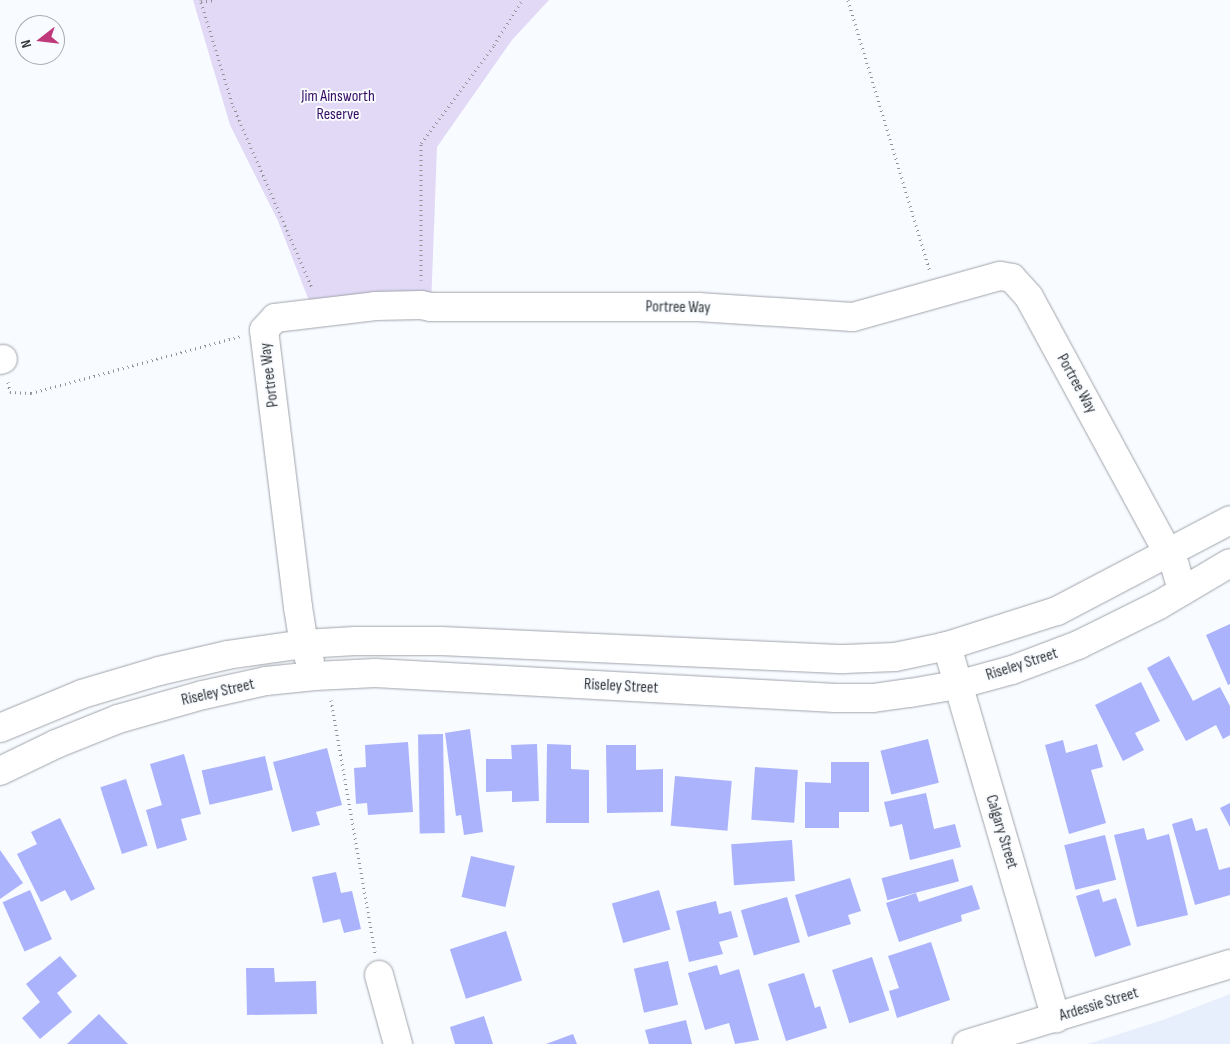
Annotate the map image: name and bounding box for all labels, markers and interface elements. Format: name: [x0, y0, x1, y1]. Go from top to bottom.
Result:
north arrow: [15, 15, 65, 65]
text: N: [17, 38, 35, 50]
park label: Jim Ainsworth Reserve: [301, 87, 375, 125]
street label: Portree Way: [645, 298, 711, 318]
street label: Portree Way: [257, 342, 283, 408]
street label: Portree Way: [1052, 351, 1100, 417]
street label: Riseley Street: [984, 644, 1060, 686]
street label: Riseley Street: [180, 675, 256, 711]
street label: Riseley Street: [583, 675, 659, 699]
street label: Calgary Street: [981, 793, 1021, 871]
street label: Ardessie Street: [1057, 984, 1141, 1026]

